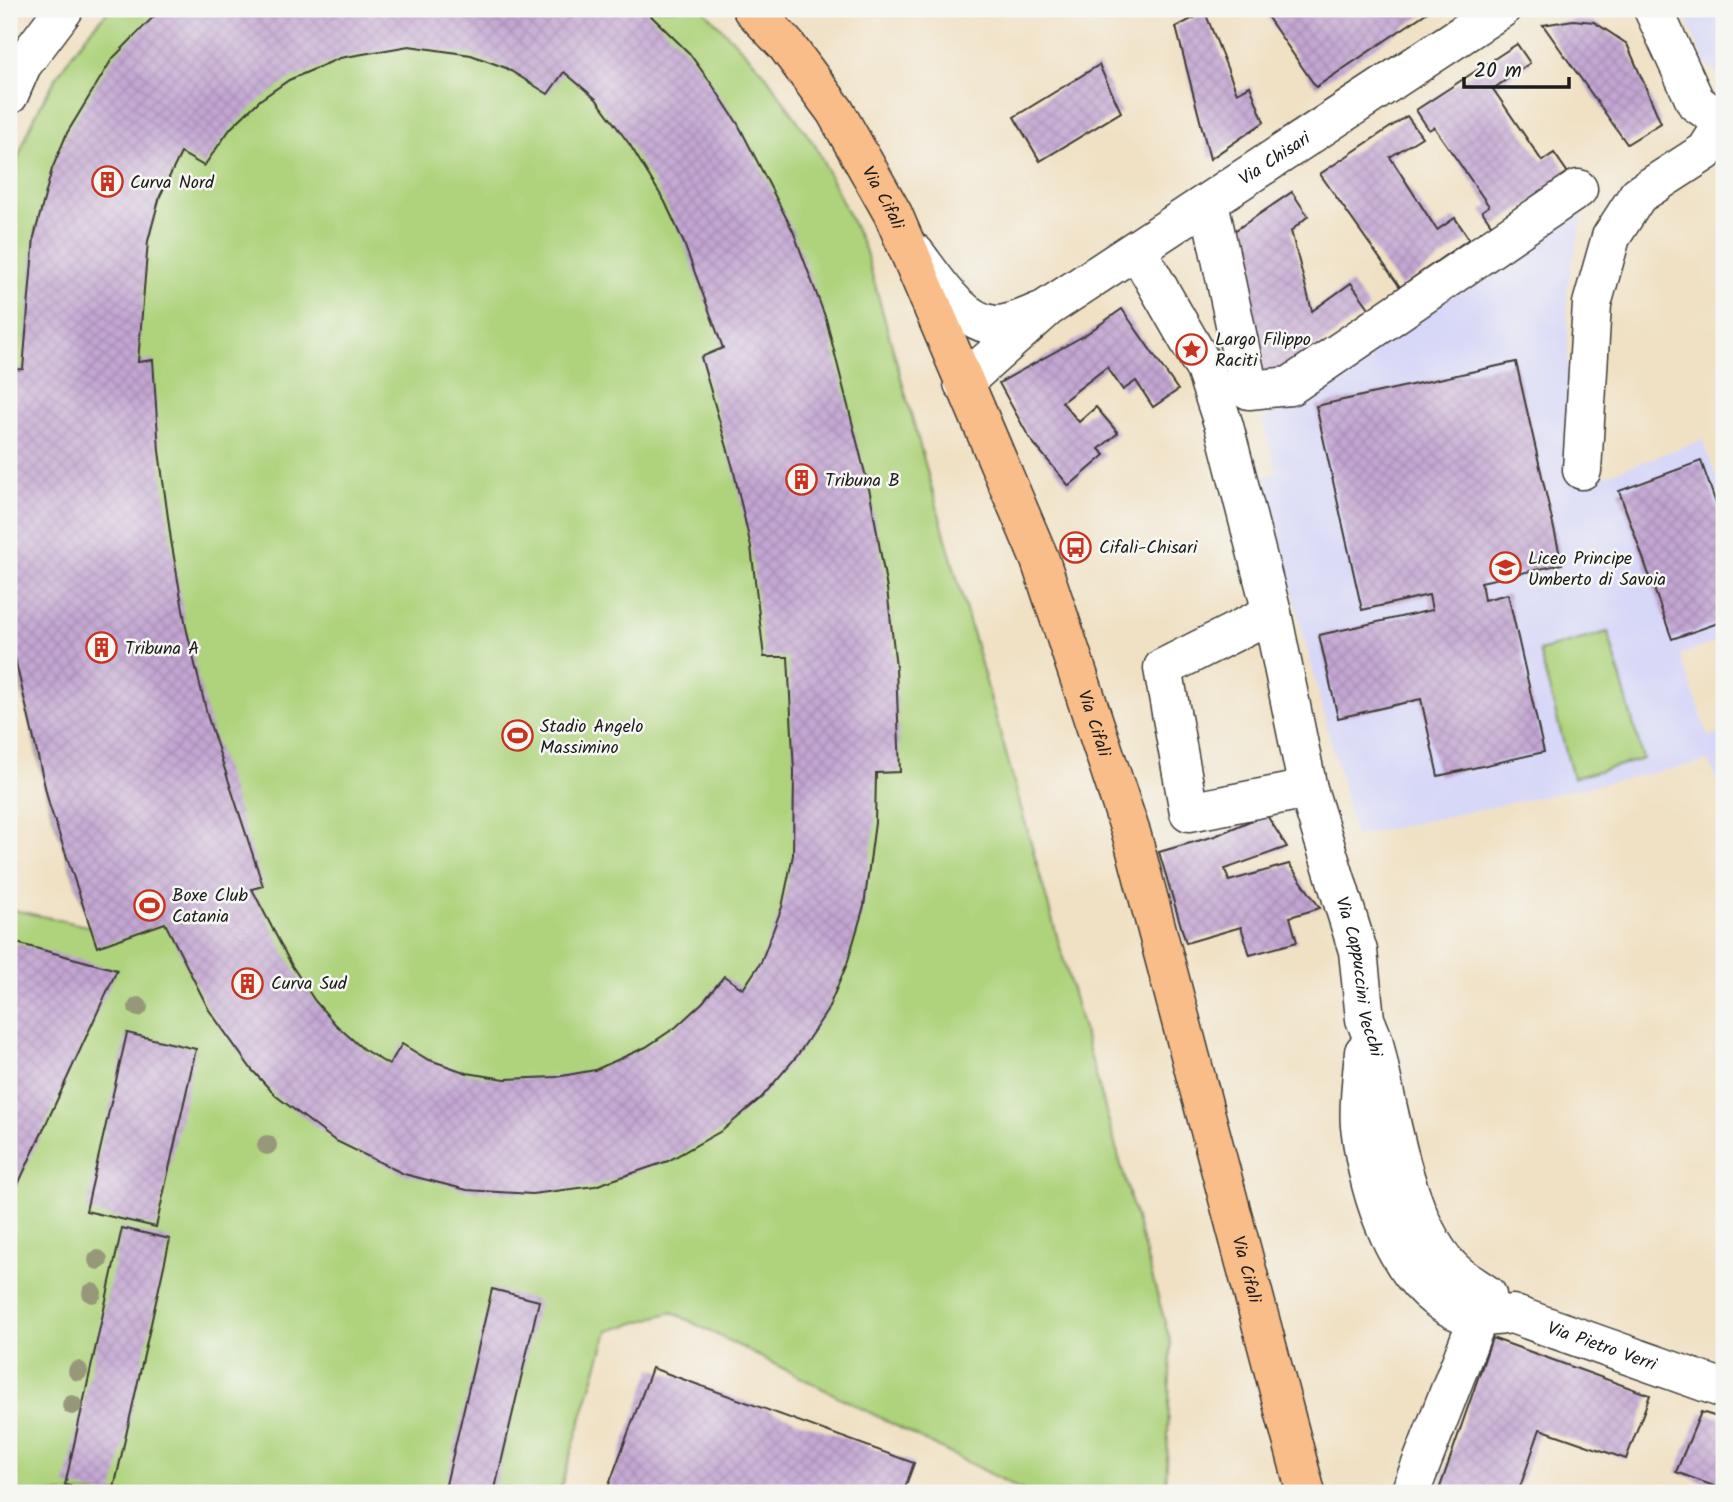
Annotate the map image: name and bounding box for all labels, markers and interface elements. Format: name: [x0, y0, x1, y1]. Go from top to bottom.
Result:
scale bar: [1464, 46, 1568, 90]
text: 20 m: [1474, 55, 1522, 88]
street label: Via Chisari: [1234, 125, 1318, 194]
street label: Via Cifali: [853, 161, 911, 235]
building icon: Curva Nord: [90, 165, 124, 199]
place label: Curva Nord: [130, 169, 215, 198]
place label: Largo Filippo Raciti: [1215, 326, 1311, 376]
place icon: Largo Filippo Raciti: [1175, 332, 1209, 366]
building icon: Tribuna B: [785, 463, 819, 497]
place label: Tribuna B: [825, 467, 900, 496]
bus stop icon: Cifali-Chisari: [1059, 530, 1093, 564]
place label: Cifali-Chisari: [1099, 534, 1198, 563]
place label: Liceo Principe Umberto di Savoia: [1528, 545, 1666, 595]
school or university icon: Liceo Principe Umberto di Savoia: [1488, 551, 1522, 585]
building icon: Tribuna A: [85, 631, 119, 665]
place label: Tribuna A: [125, 635, 199, 664]
street label: Via Cifali: [1068, 687, 1118, 762]
place label: Stadio Angelo Massimino: [540, 713, 643, 763]
sports icon: Stadio Angelo Massimino: [500, 719, 534, 753]
place label: Boxe Club Catania: [172, 882, 248, 932]
sports icon: Boxe Club Catania: [132, 888, 166, 922]
street label: Via Cappuccini Vecchi: [1326, 893, 1390, 1060]
building icon: Curva Sud: [231, 966, 265, 1000]
place label: Curva Sud: [271, 970, 348, 999]
street label: Via Cifali: [1223, 1233, 1268, 1307]
street label: Via Pietro Verri: [1543, 1315, 1661, 1380]

